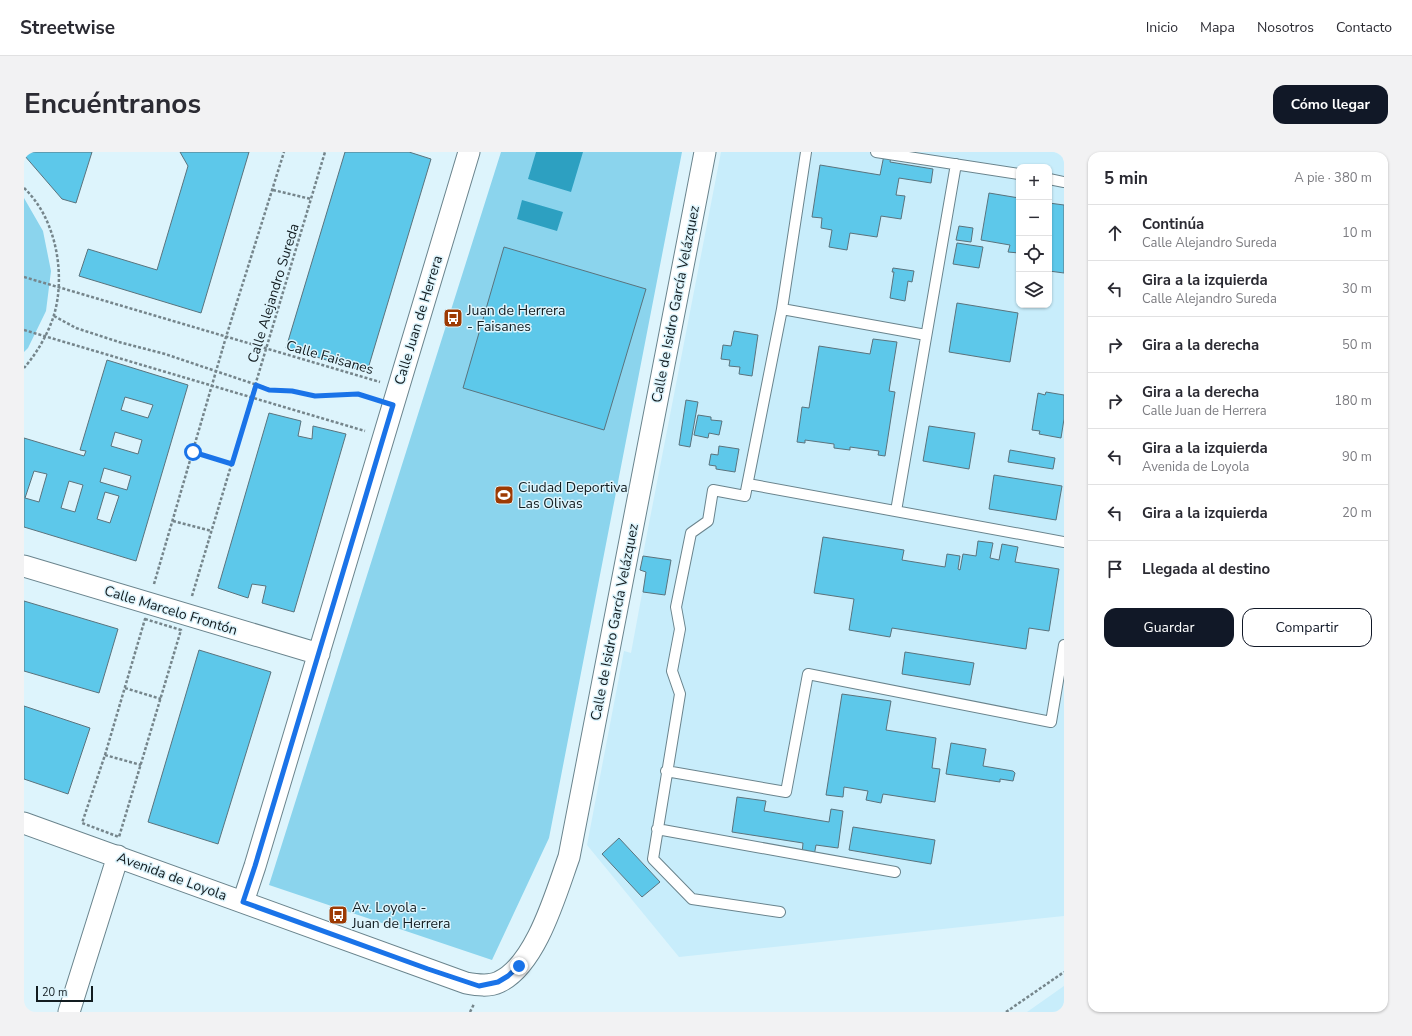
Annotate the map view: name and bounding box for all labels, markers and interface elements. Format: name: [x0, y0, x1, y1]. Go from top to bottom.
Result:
text: Streetwise: [20, 15, 115, 41]
text: Inicio: [1146, 18, 1178, 37]
text: Mapa: [1200, 18, 1235, 37]
text: Nosotros: [1257, 18, 1314, 37]
text: Contacto: [1336, 18, 1392, 37]
text: Encuéntranos: [24, 85, 201, 123]
button: Cómo llegar: [1273, 85, 1388, 124]
map controls: [1016, 164, 1052, 308]
button: +: [1016, 164, 1052, 200]
text: 5 min: [1104, 167, 1148, 190]
text: A pie · 380 m: [1294, 169, 1372, 187]
button: −: [1016, 200, 1052, 236]
street label: Calle de Isidro García Velázquez: [647, 203, 704, 404]
text: Continúa: [1142, 214, 1204, 234]
street label: Calle Alejandro Sureda: [243, 221, 304, 365]
icon: ahead: [1104, 222, 1126, 244]
text: 10 m: [1342, 224, 1372, 242]
text: Calle Alejandro Sureda: [1142, 234, 1277, 252]
button: locate: [1016, 236, 1052, 272]
street label: Calle Juan de Herrera: [390, 253, 447, 387]
text: Gira a la izquierda: [1142, 270, 1268, 290]
button: layers: [1016, 272, 1052, 308]
icon: left: [1104, 278, 1126, 300]
text: 30 m: [1342, 280, 1372, 298]
text: Calle Alejandro Sureda: [1142, 290, 1277, 308]
place label: Juan de Herrera - Faisanes: [466, 301, 565, 336]
bus stop icon: Juan de Herrera - Faisanes: [442, 307, 464, 329]
icon: right: [1104, 334, 1126, 356]
text: Gira a la derecha: [1142, 335, 1259, 355]
street label: Calle Faisanes: [284, 336, 376, 379]
text: 50 m: [1342, 336, 1372, 354]
text: Gira a la derecha: [1142, 382, 1259, 402]
icon: right: [1104, 390, 1126, 412]
text: 180 m: [1334, 392, 1372, 410]
text: Calle Juan de Herrera: [1142, 402, 1267, 420]
text: Gira a la izquierda: [1142, 438, 1268, 458]
route start: [184, 443, 202, 461]
icon: left: [1104, 446, 1126, 468]
text: 90 m: [1342, 448, 1372, 466]
text: Avenida de Loyola: [1142, 458, 1249, 476]
place label: Ciudad Deportiva Las Olivas: [518, 478, 628, 513]
sports icon: Ciudad Deportiva Las Olivas: [493, 484, 515, 506]
icon: left: [1104, 502, 1126, 524]
text: Gira a la izquierda: [1142, 503, 1268, 523]
text: 20 m: [1342, 504, 1372, 522]
street label: Calle de Isidro García Velázquez: [586, 521, 643, 722]
icon: arrive: [1104, 558, 1126, 580]
text: Llegada al destino: [1142, 559, 1270, 579]
street label: Calle Marcelo Frontón: [102, 581, 240, 640]
button: Guardar: [1104, 608, 1234, 647]
button: Compartir: [1242, 608, 1372, 647]
street label: Avenida de Loyola: [114, 848, 229, 905]
place label: Av. Loyola - Juan de Herrera: [351, 898, 450, 933]
bus stop icon: Av. Loyola - Juan de Herrera: [327, 904, 349, 926]
route end: [510, 957, 528, 975]
scale bar: [36, 984, 93, 1003]
text: 20 m: [42, 985, 67, 1000]

